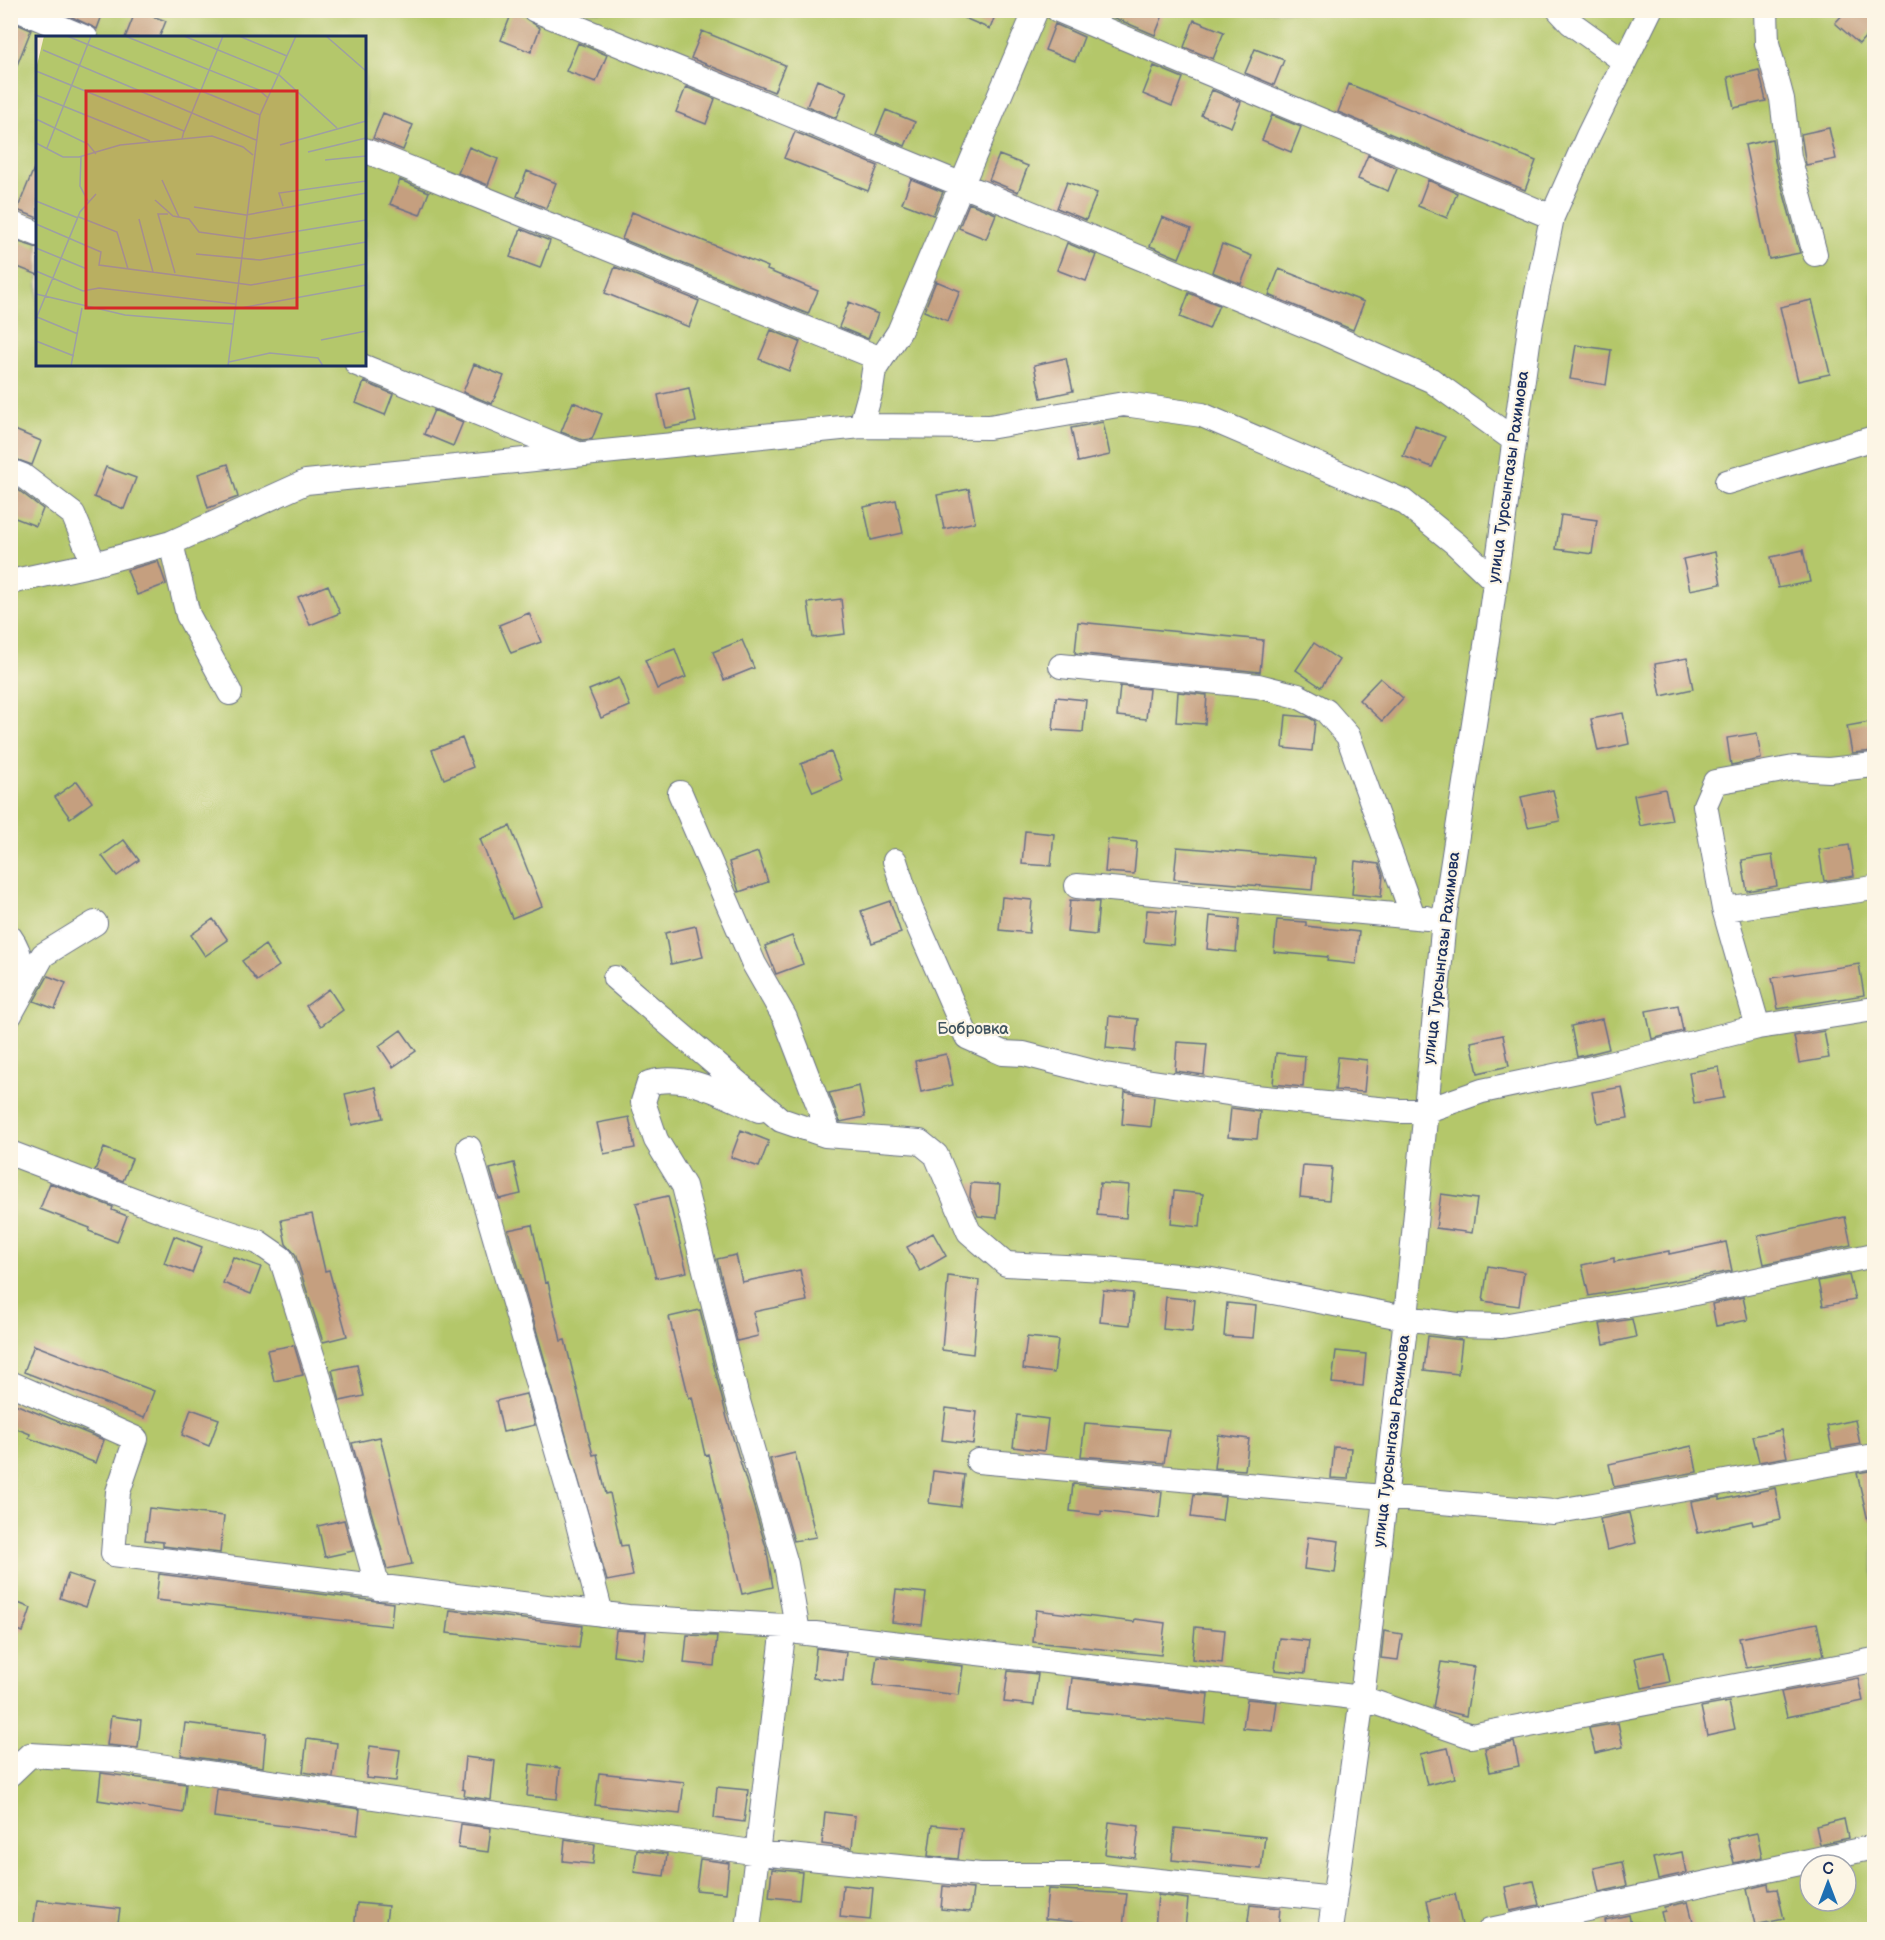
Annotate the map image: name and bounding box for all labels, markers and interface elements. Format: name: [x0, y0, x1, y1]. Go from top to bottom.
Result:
inset map: [36, 36, 366, 366]
street label: улица Турсынгазы Рахимова: [1485, 369, 1533, 584]
street label: улица Турсынгазы Рахимова: [1420, 850, 1465, 1065]
park label: Бобровка: [937, 1020, 1009, 1039]
street label: улица Турсынгазы Рахимова: [1370, 1333, 1415, 1548]
north arrow: [1798, 1853, 1858, 1913]
text: С: [1822, 1860, 1834, 1879]

